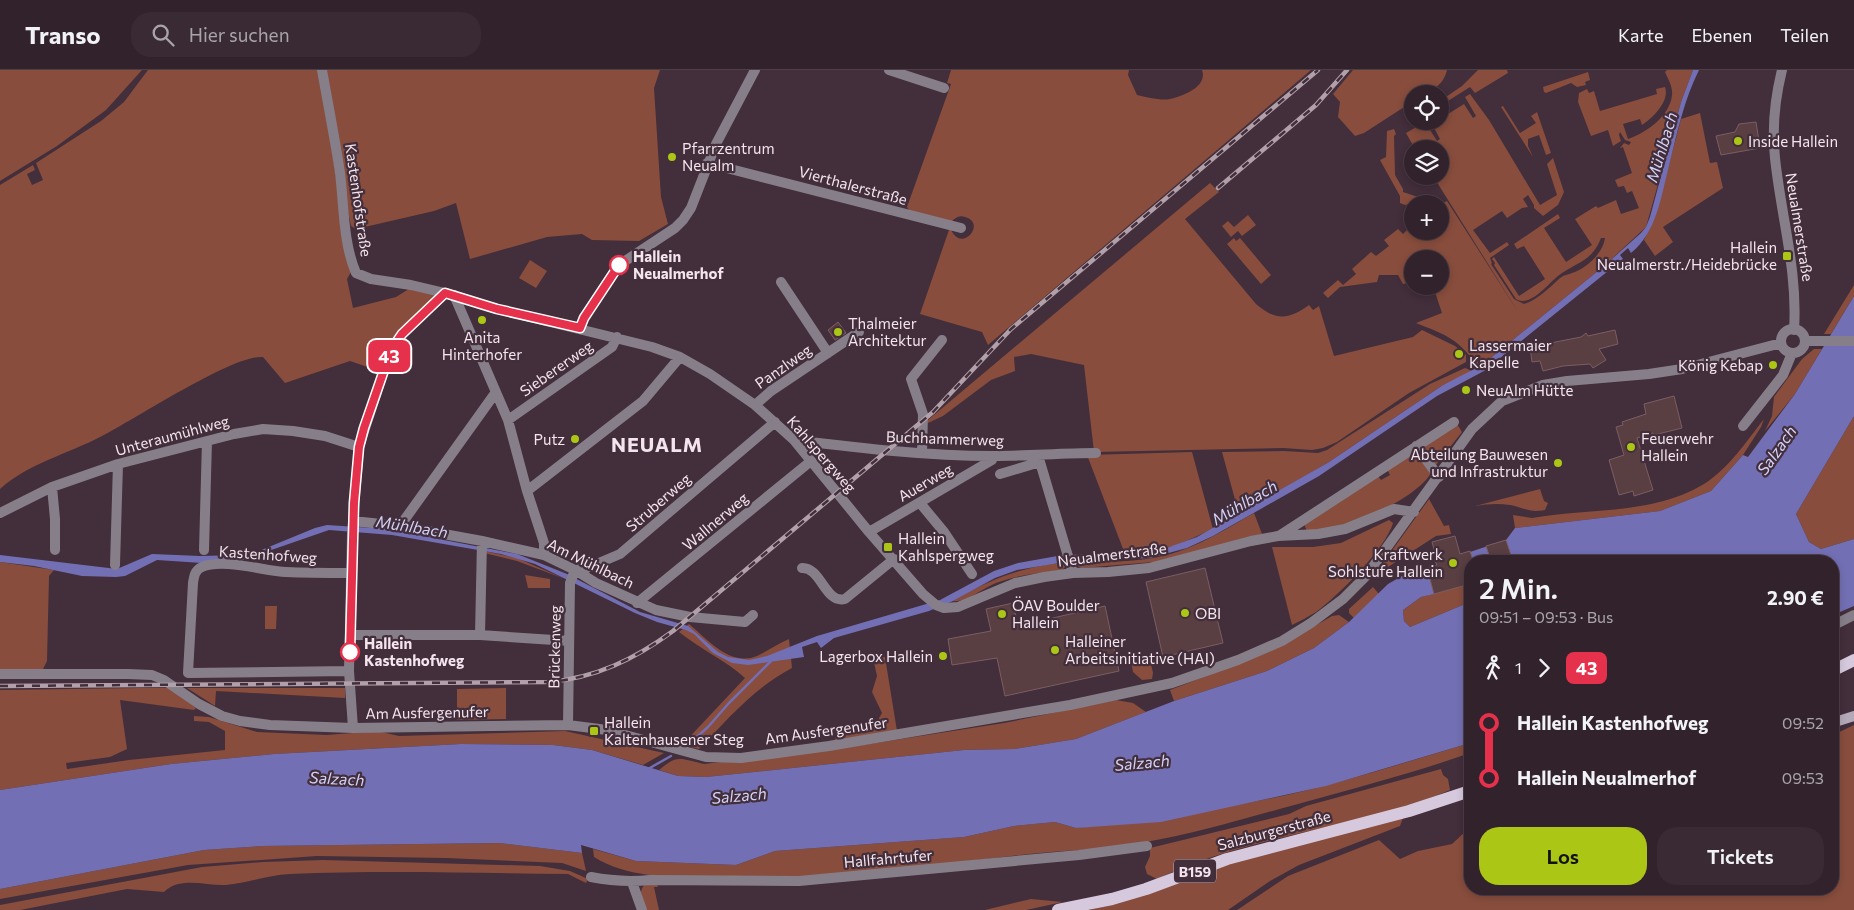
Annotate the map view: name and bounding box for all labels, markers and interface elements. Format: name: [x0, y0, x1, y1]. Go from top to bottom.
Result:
search box: [131, 12, 481, 57]
text: Transo: [25, 20, 101, 49]
icon: search: [149, 21, 177, 49]
text: Hier suchen: [189, 23, 290, 46]
text: Karte: [1618, 24, 1663, 46]
text: Ebenen: [1691, 24, 1752, 46]
text: Teilen: [1780, 24, 1829, 46]
map controls: [1404, 85, 1449, 295]
button: locate: [1404, 85, 1449, 130]
water label: Mühlbach: [1641, 110, 1681, 184]
place label: Inside Hallein: [1748, 132, 1838, 150]
marker: Inside Hallein: [1732, 135, 1744, 147]
place label: Pfarrzentrum Neualm: [682, 139, 775, 174]
button: layers: [1404, 140, 1449, 185]
street label: Kastenhofstraße: [342, 142, 376, 258]
marker: Pfarrzentrum Neualm: [666, 151, 678, 163]
street label: Vierthalerstraße: [797, 162, 909, 208]
street label: Neualmerstraße: [1783, 171, 1817, 283]
button: +: [1404, 195, 1449, 240]
place label: Hallein Neualmerstr./Heidebrücke: [1597, 238, 1777, 273]
place label: Hallein Neualmerhof: [633, 247, 724, 282]
button: −: [1404, 250, 1449, 295]
marker: Hallein Neualmerstr./Heidebrücke: [1781, 250, 1793, 262]
marker: Hallein Neualmerhof: [609, 255, 629, 275]
marker: Anita Hinterhofer: [476, 314, 488, 326]
place label: Thalmeier Architektur: [848, 314, 927, 349]
marker: Thalmeier Architektur: [832, 326, 844, 338]
place label: Anita Hinterhofer: [442, 328, 522, 363]
street label: Siebererweg: [516, 336, 596, 400]
place label: Lassermaier Kapelle: [1469, 336, 1552, 371]
line badge: 43: [366, 340, 412, 372]
street label: Panzlweg: [751, 340, 815, 392]
text: 43: [378, 345, 400, 367]
marker: Lassermaier Kapelle: [1453, 348, 1465, 360]
place label: König Kebap: [1678, 356, 1763, 374]
marker: König Kebap: [1767, 359, 1779, 371]
place label: NeuAlm Hütte: [1476, 381, 1574, 399]
marker: NeuAlm Hütte: [1460, 384, 1472, 396]
street label: Unteraumühlweg: [113, 411, 231, 459]
street label: Kahlspergweg: [784, 412, 860, 496]
water label: Salzach: [1752, 422, 1800, 478]
street label: Buchhammerweg: [886, 427, 1004, 449]
place label: Feuerwehr Hallein: [1641, 429, 1714, 464]
place label: Putz: [534, 430, 565, 448]
district label: NEUALM: [611, 432, 703, 456]
marker: Putz: [569, 433, 581, 445]
marker: Feuerwehr Hallein: [1625, 441, 1637, 453]
place label: Abteilung Bauwesen und Infrastruktur: [1410, 445, 1548, 480]
marker: Abteilung Bauwesen und Infrastruktur: [1552, 457, 1564, 469]
street label: Auerweg: [894, 459, 956, 505]
street label: Struberweg: [622, 469, 694, 535]
water label: Mühlbach: [1208, 476, 1280, 528]
street label: Wallnerweg: [678, 488, 752, 554]
water label: Mühlbach: [375, 511, 449, 541]
place label: Hallein Kahlspergweg: [898, 529, 994, 564]
street label: Am Mühlbach: [545, 534, 637, 592]
street label: Neualmerstraße: [1056, 538, 1168, 570]
marker: Hallein Kahlspergweg: [882, 541, 894, 553]
street label: Kastenhofweg: [218, 542, 318, 566]
place label: Kraftwerk Sohlstufe Hallein: [1328, 545, 1443, 580]
marker: Kraftwerk Sohlstufe Hallein: [1447, 557, 1459, 569]
text: 2 Min.: [1479, 571, 1558, 605]
text: 2.90 €: [1767, 586, 1824, 609]
place label: ÖAV Boulder Hallein: [1012, 596, 1100, 631]
place label: OBI: [1195, 604, 1221, 622]
street label: Brückenweg: [544, 605, 564, 689]
marker: OBI: [1179, 607, 1191, 619]
text: 09:51 – 09:53 · Bus: [1479, 607, 1613, 626]
marker: ÖAV Boulder Hallein: [996, 608, 1008, 620]
place label: Halleiner Arbeitsinitiative (HAI): [1065, 632, 1215, 667]
place label: Hallein Kastenhofweg: [364, 634, 464, 669]
marker: Hallein Kastenhofweg: [340, 642, 360, 662]
marker: Halleiner Arbeitsinitiative (HAI): [1049, 644, 1061, 656]
place label: Lagerbox Hallein: [819, 647, 933, 665]
marker: Lagerbox Hallein: [937, 650, 949, 662]
icon: walk: [1479, 654, 1507, 682]
icon: forward: [1530, 654, 1558, 682]
text: 43: [1576, 657, 1597, 679]
text: 1: [1515, 658, 1522, 677]
street label: Am Ausfergenufer: [365, 702, 489, 722]
text: Hallein Kastenhofweg: [1517, 711, 1708, 734]
street label: Am Ausfergenufer: [764, 712, 888, 748]
place label: Hallein Kaltenhausener Steg: [604, 713, 744, 748]
text: 09:52: [1782, 713, 1824, 732]
marker: Hallein Kaltenhausener Steg: [588, 725, 600, 737]
water label: Salzach: [1114, 750, 1170, 774]
text: Hallein Neualmerhof: [1517, 766, 1696, 789]
water label: Salzach: [309, 767, 365, 789]
text: 09:53: [1782, 768, 1824, 787]
water label: Salzach: [711, 783, 767, 807]
street label: Salzburgerstraße: [1215, 806, 1333, 854]
button: Los: [1479, 827, 1647, 885]
button: Tickets: [1657, 827, 1824, 885]
street label: Hallfahrtufer: [843, 845, 933, 871]
road number: B159: [1174, 859, 1216, 882]

